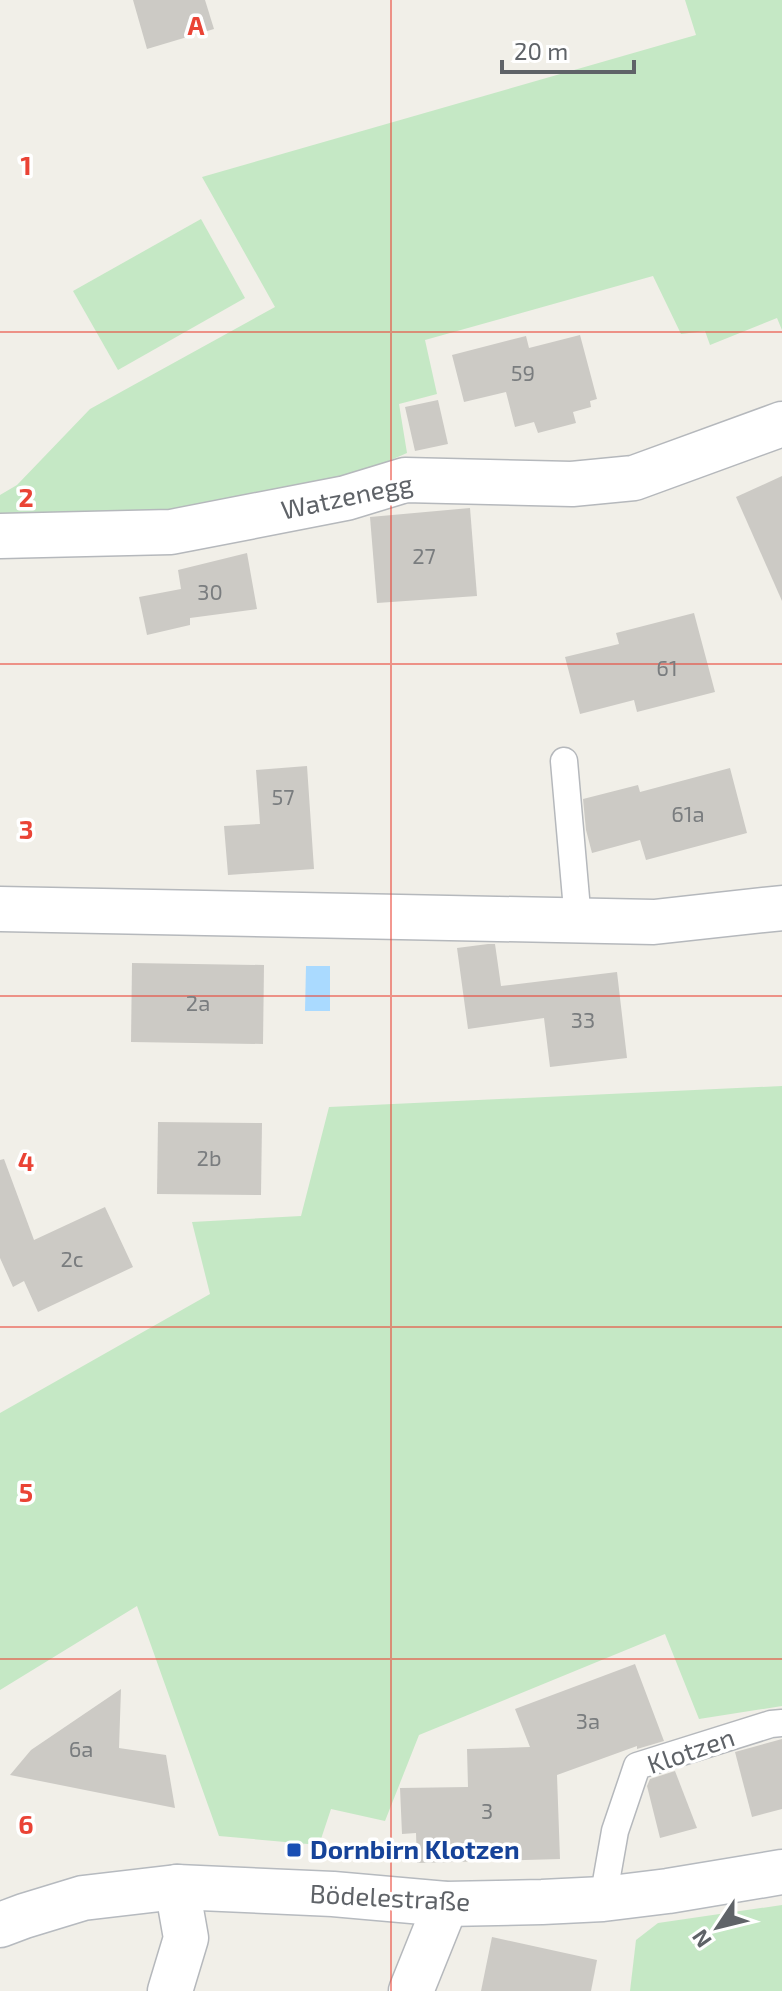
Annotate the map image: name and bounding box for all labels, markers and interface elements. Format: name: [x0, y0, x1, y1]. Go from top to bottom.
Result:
text: A: [188, 9, 205, 40]
scale bar: [502, 24, 634, 74]
text: 20 m: [514, 36, 568, 65]
text: 1: [20, 149, 32, 180]
house number: 59: [511, 359, 535, 385]
street label: Watzenegg: [278, 466, 415, 525]
text: 2: [18, 481, 34, 512]
house number: 27: [412, 542, 436, 568]
house number: 30: [197, 578, 223, 604]
house number: 61: [656, 654, 678, 680]
house number: 57: [271, 783, 295, 809]
house number: 61a: [671, 800, 705, 826]
text: 3: [19, 813, 33, 844]
house number: 2a: [186, 989, 210, 1015]
house number: 33: [571, 1006, 595, 1032]
house number: 2b: [197, 1144, 221, 1170]
text: 4: [18, 1145, 34, 1176]
house number: 2c: [60, 1245, 84, 1271]
text: 5: [19, 1476, 33, 1507]
house number: 3a: [576, 1707, 600, 1733]
street label: Klotzen: [643, 1720, 738, 1779]
house number: 6a: [69, 1735, 93, 1761]
house number: 3: [481, 1797, 493, 1823]
text: 6: [18, 1808, 34, 1839]
place label: Dornbirn Klotzen: [310, 1833, 520, 1864]
marker: Dornbirn Klotzen: [285, 1841, 303, 1859]
street label: Bödelestraße: [309, 1877, 471, 1916]
north arrow: [678, 1887, 758, 1967]
text: N: [686, 1925, 716, 1953]

